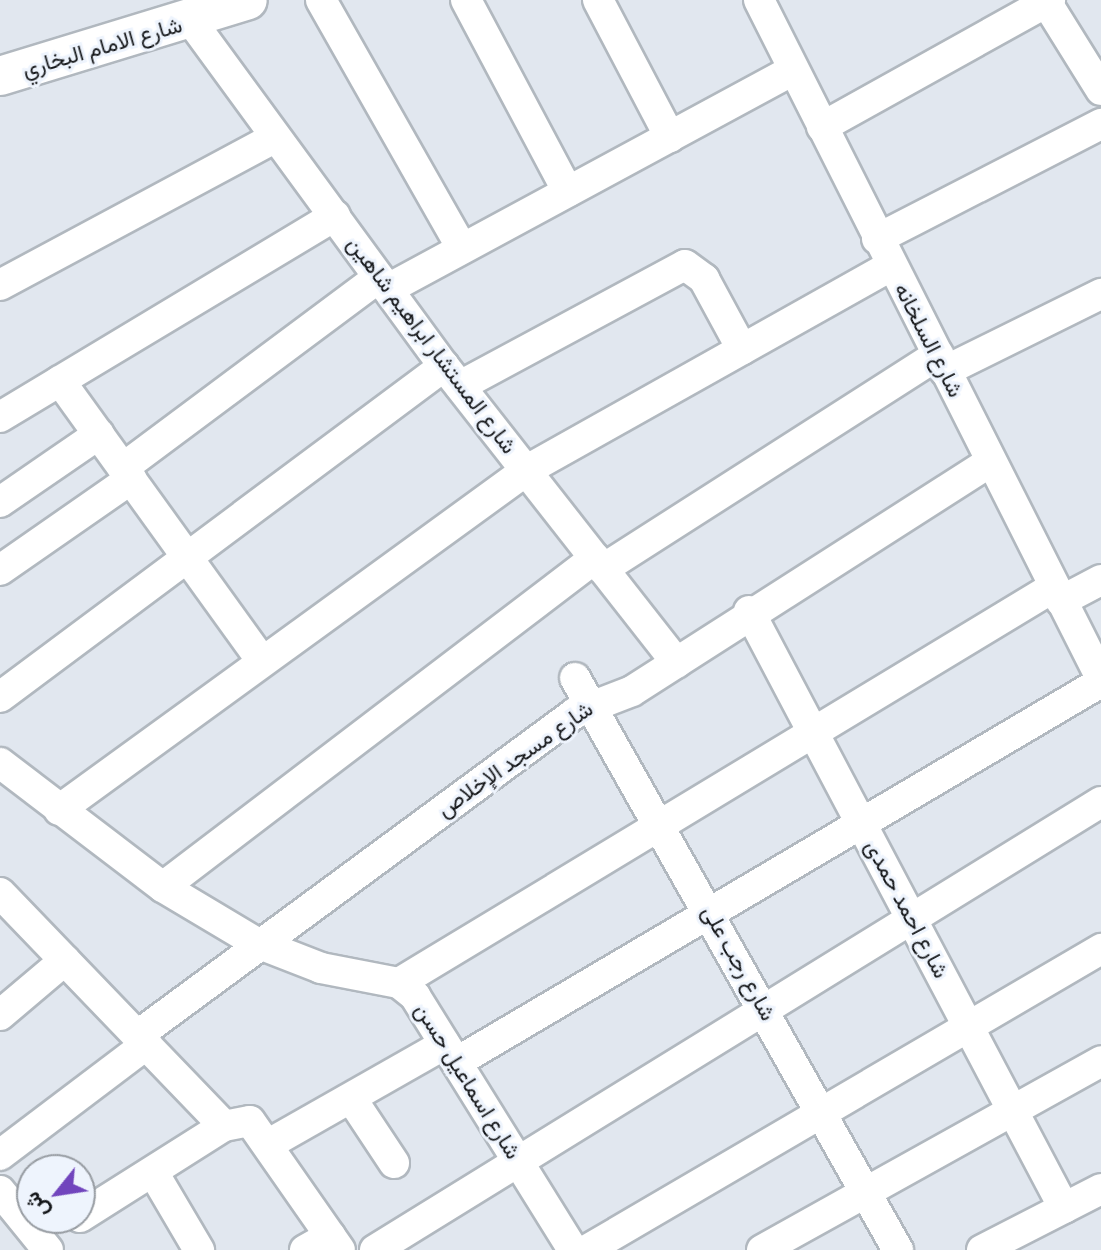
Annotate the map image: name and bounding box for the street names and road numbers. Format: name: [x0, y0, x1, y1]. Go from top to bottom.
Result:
street label: شارع الامام البخاري: [19, 12, 185, 82]
street label: شارع المستشار ابراهيم شاهين: [342, 231, 522, 459]
street label: شارع السلخانه: [889, 279, 969, 401]
street label: شارع مسجد الإخلاص: [432, 695, 598, 823]
street label: شارع احمد حمدى: [860, 835, 954, 983]
street label: شارع رجب على: [697, 901, 781, 1025]
street label: شارع اسماعيل حسن: [409, 998, 527, 1164]

